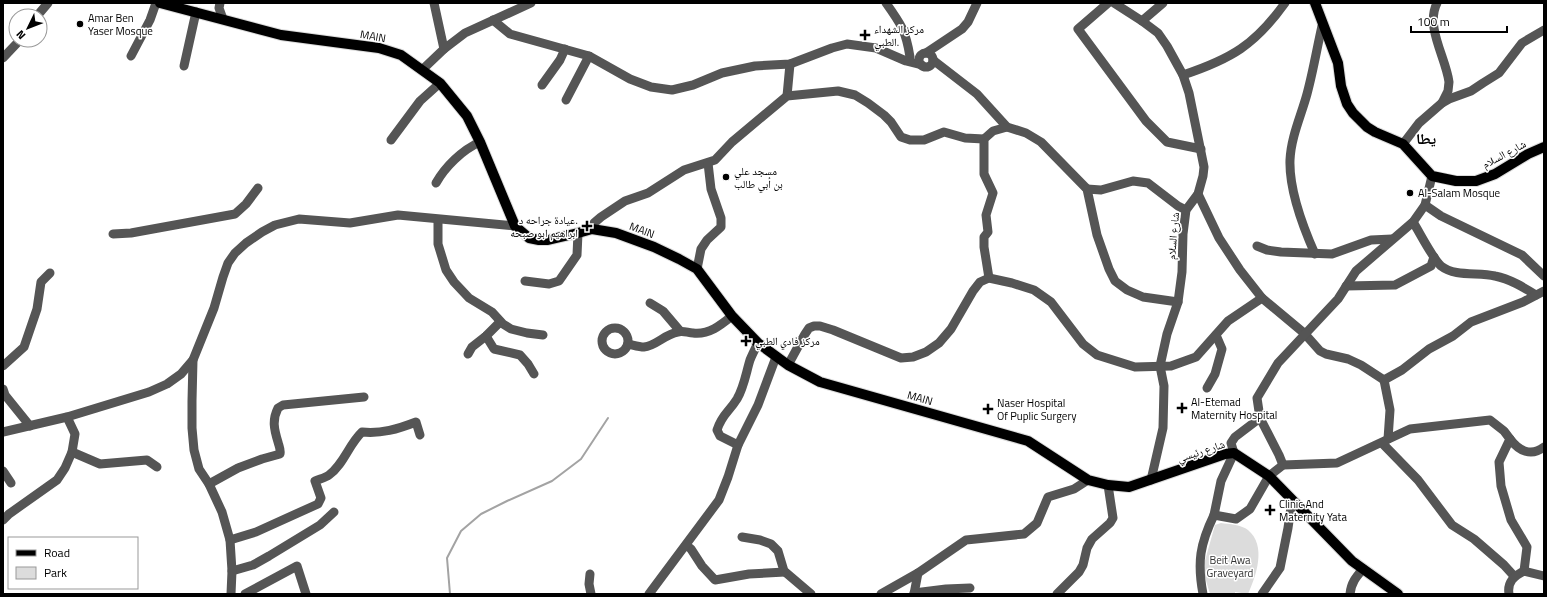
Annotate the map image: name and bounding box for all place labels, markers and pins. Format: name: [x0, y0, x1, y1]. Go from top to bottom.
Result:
place label: Amar Ben Yaser Mosque: [88, 10, 153, 39]
marker: Amar Ben Yaser Mosque: [75, 19, 85, 29]
place label: مركز الشهداء الطبي.: [874, 21, 924, 51]
marker: مركز الشهداء الطبي.: [859, 29, 871, 41]
place label: مسجد علي بن أبي طالب: [734, 163, 783, 193]
marker: مسجد علي بن أبي طالب: [721, 172, 731, 182]
place label: Al-Salam Mosque: [1418, 185, 1500, 201]
marker: Al-Salam Mosque: [1405, 188, 1415, 198]
place label: عيادة جراحه د. ابراهيم ابو صبحه: [510, 212, 578, 241]
marker: عيادة جراحه د. ابراهيم ابو صبحه: [581, 220, 593, 232]
place label: مركز فادي الطبي: [755, 333, 820, 350]
marker: مركز فادي الطبي: [740, 335, 752, 347]
place label: Al-Etemad Maternity Hospital: [1191, 394, 1277, 423]
place label: Naser Hospital Of Puplic Surgery: [997, 395, 1077, 424]
marker: Al-Etemad Maternity Hospital: [1176, 402, 1188, 414]
marker: Naser Hospital Of Puplic Surgery: [982, 403, 994, 415]
place label: Clinic And Maternity Yata: [1279, 496, 1347, 525]
marker: Clinic And Maternity Yata: [1264, 504, 1276, 516]

